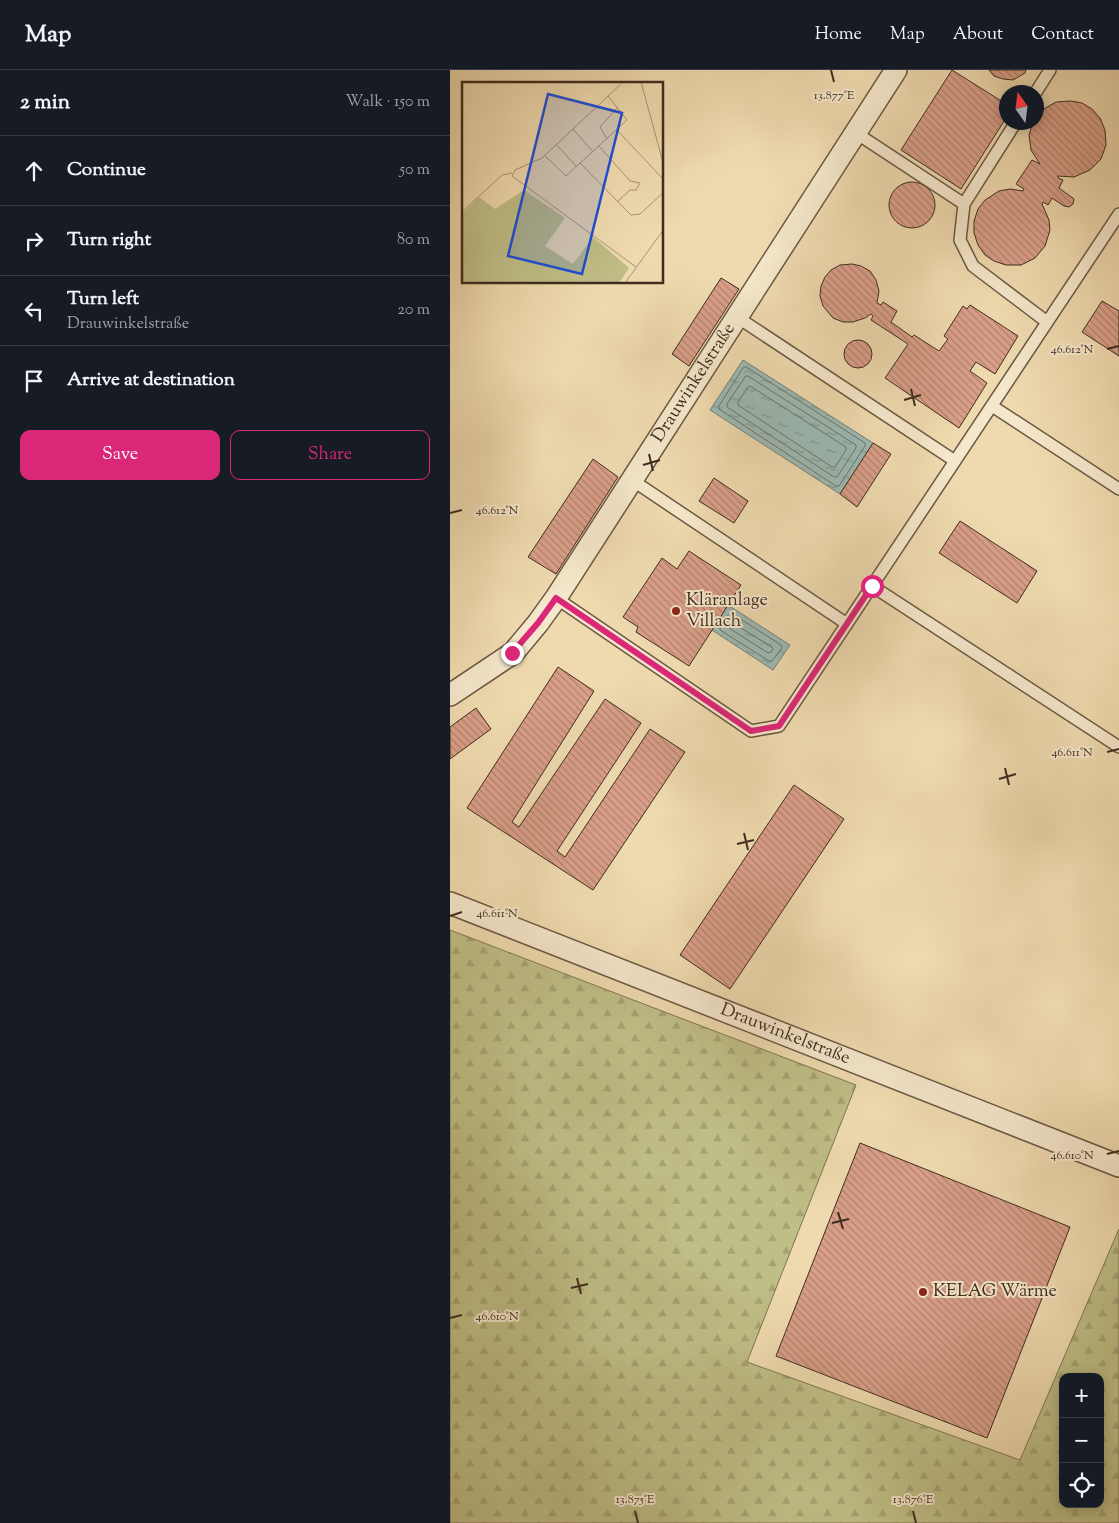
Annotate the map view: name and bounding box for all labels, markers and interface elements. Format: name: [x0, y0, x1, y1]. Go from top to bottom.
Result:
text: Map: [25, 18, 71, 52]
text: Home: [815, 22, 862, 48]
text: Map: [890, 22, 925, 48]
text: About: [953, 22, 1003, 48]
text: Contact: [1031, 22, 1094, 48]
inset map: [462, 82, 664, 284]
north arrow: [999, 85, 1044, 130]
text: 13.877°E: [814, 87, 855, 105]
text: 2 min: [20, 88, 70, 118]
text: Walk · 150 m: [346, 91, 430, 114]
icon: ahead: [20, 157, 48, 185]
text: Continue: [67, 157, 146, 184]
text: 50 m: [399, 159, 430, 182]
icon: right: [20, 227, 48, 255]
text: Turn right: [67, 227, 151, 254]
text: 80 m: [397, 229, 430, 252]
text: Turn left: [67, 286, 139, 313]
icon: left: [20, 297, 48, 325]
text: 20 m: [397, 299, 430, 322]
text: Drauwinkelstraße: [67, 313, 189, 336]
street label: Drauwinkelstraße: [646, 318, 742, 448]
text: 46.612°N: [1051, 341, 1094, 359]
icon: arrive: [20, 367, 48, 395]
text: Arrive at destination: [67, 367, 235, 394]
button: Save: [20, 430, 220, 480]
button: Share: [230, 430, 430, 480]
text: 46.612°N: [476, 502, 519, 520]
route start: [861, 575, 884, 598]
place label: Kläranlage Villach: [686, 588, 768, 635]
marker: Kläranlage Villach: [670, 605, 682, 617]
route end: [501, 642, 524, 665]
text: 46.611°N: [1051, 744, 1093, 762]
text: 46.611°N: [476, 905, 518, 923]
street label: Drauwinkelstraße: [716, 997, 854, 1072]
text: 46.610°N: [1050, 1147, 1094, 1165]
place label: KELAG Wärme: [933, 1279, 1057, 1305]
marker: KELAG Wärme: [917, 1286, 929, 1298]
text: 46.610°N: [475, 1308, 519, 1326]
map controls: [1059, 1373, 1104, 1508]
button: +: [1059, 1373, 1104, 1418]
button: −: [1059, 1418, 1104, 1463]
button: locate: [1059, 1463, 1104, 1508]
text: 13.875°E: [616, 1491, 655, 1509]
text: 13.876°E: [893, 1491, 934, 1509]

